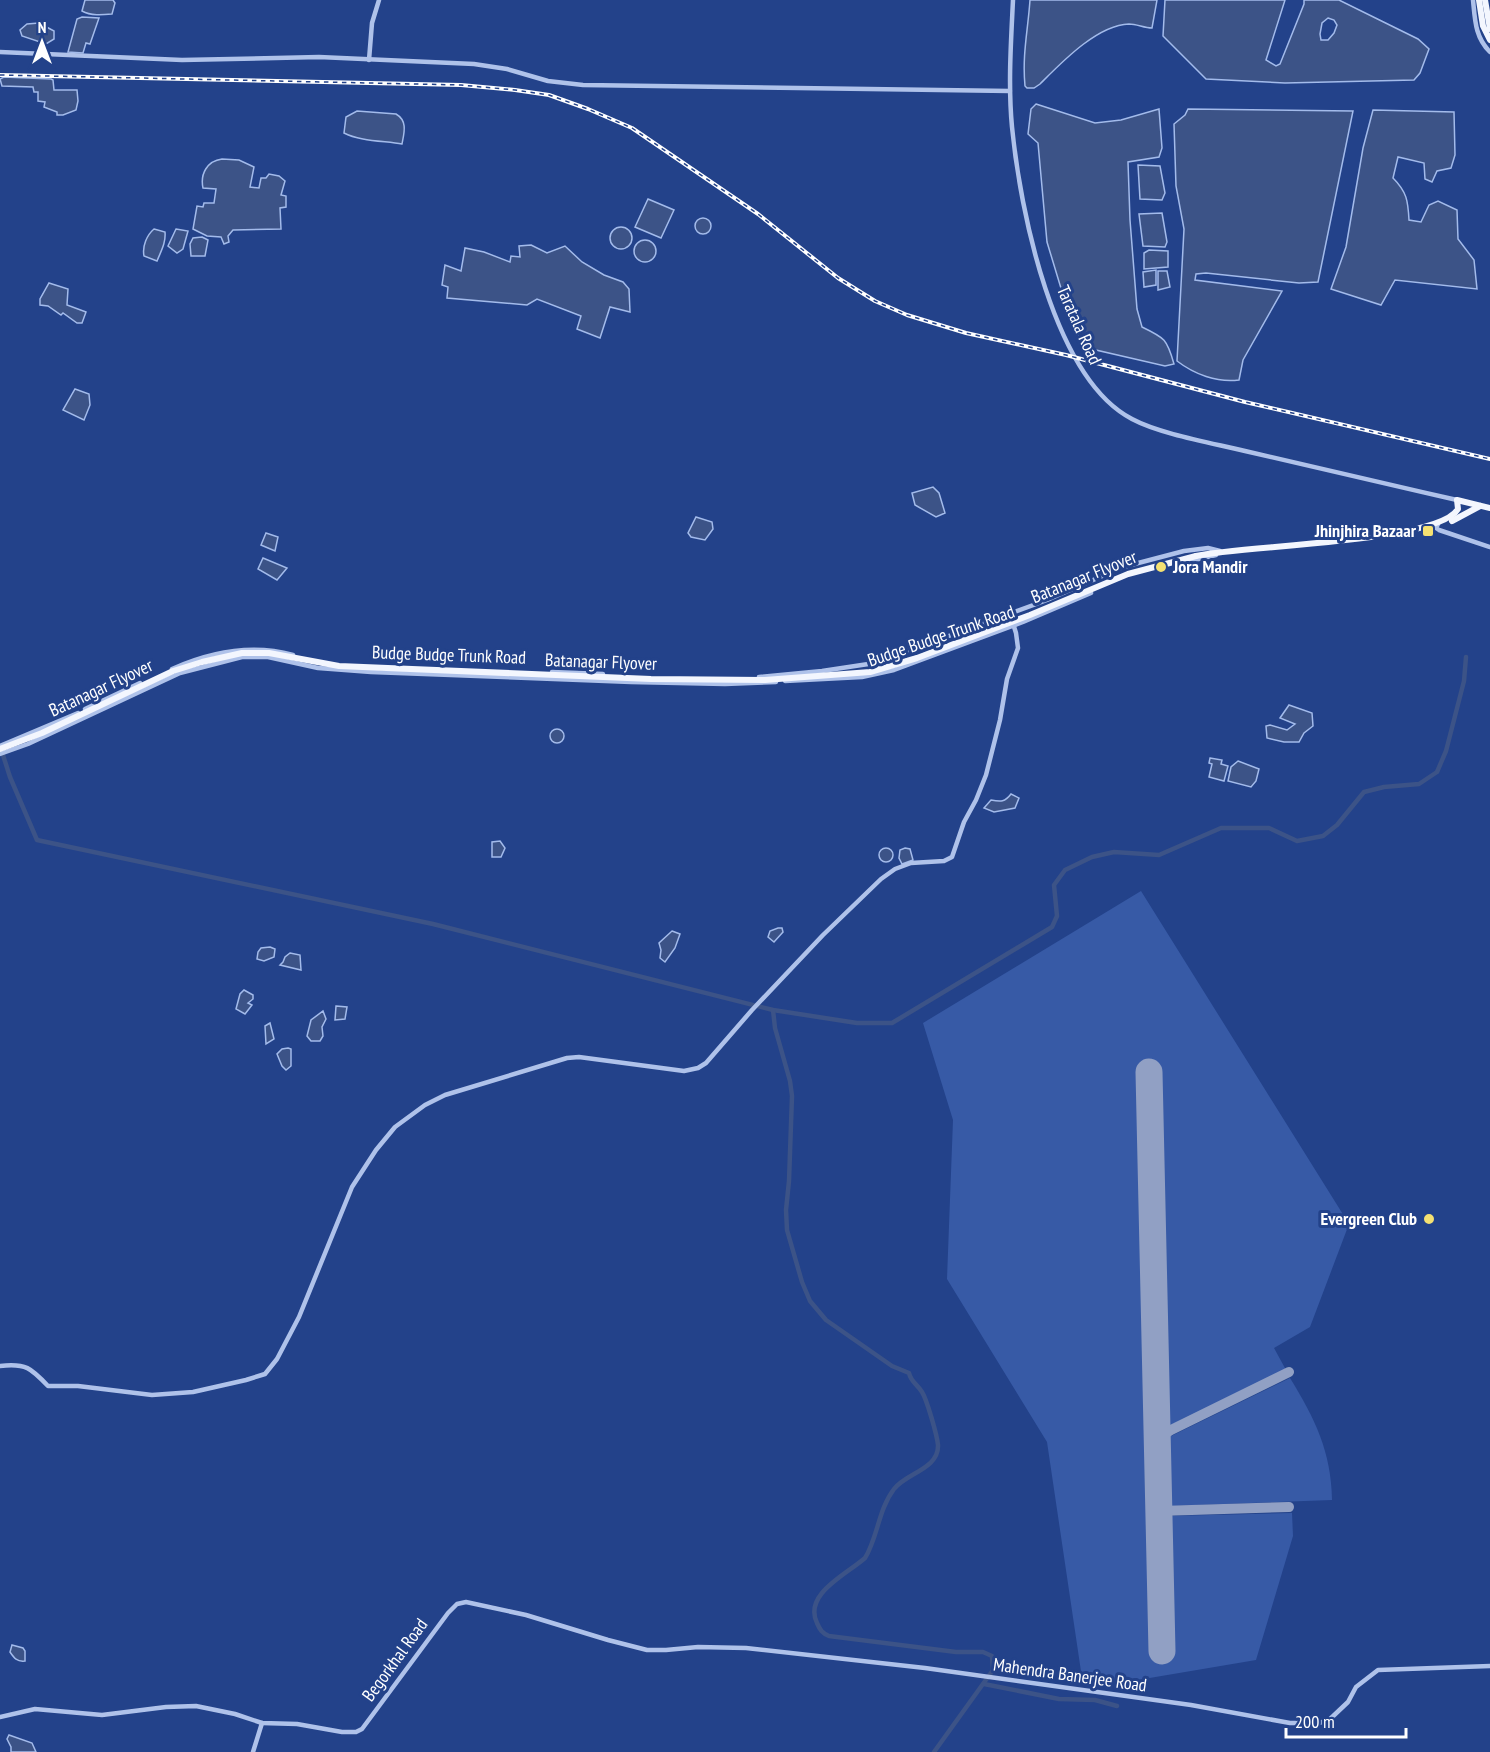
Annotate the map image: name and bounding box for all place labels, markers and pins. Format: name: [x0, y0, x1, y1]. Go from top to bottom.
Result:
place label: Jhinjhira Bazaar: [1314, 519, 1417, 542]
marker: Jhinjhira Bazaar: [1421, 524, 1435, 538]
place label: Jora Mandir: [1172, 555, 1248, 578]
marker: Jora Mandir: [1154, 560, 1168, 574]
place label: Evergreen Club: [1320, 1207, 1417, 1230]
marker: Evergreen Club: [1422, 1212, 1436, 1226]

